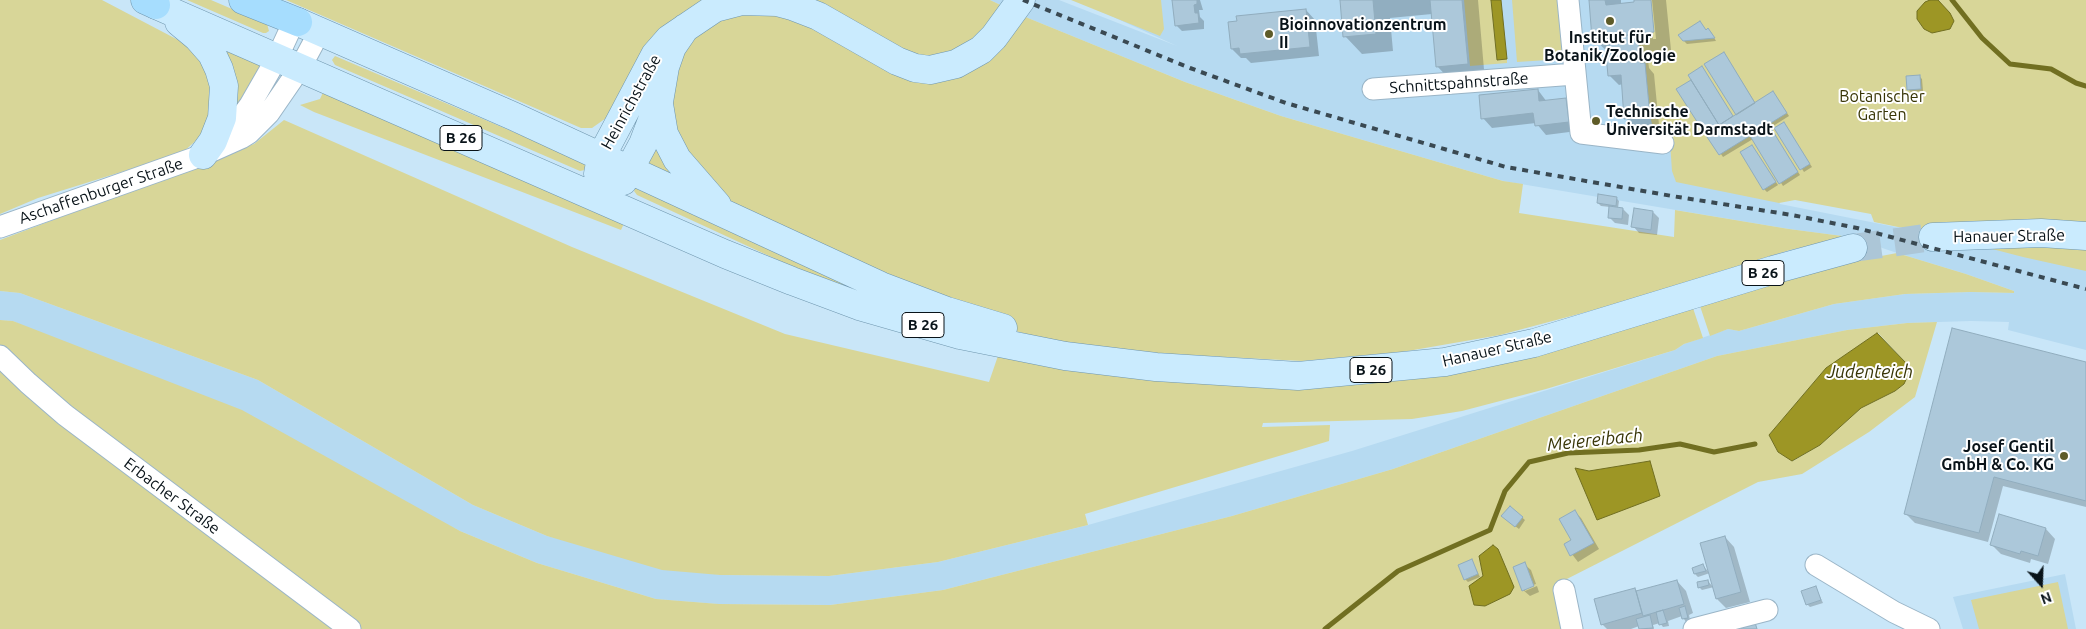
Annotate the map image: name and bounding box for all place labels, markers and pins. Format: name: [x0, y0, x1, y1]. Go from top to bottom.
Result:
place label: Bioinnovationzentrum II: [1279, 15, 1447, 53]
marker: Institut für Botanik/Zoologie: [1604, 15, 1616, 27]
marker: Bioinnovationzentrum II: [1263, 28, 1275, 40]
place label: Institut für Botanik/Zoologie: [1544, 28, 1676, 66]
place label: Technische Universität Darmstadt: [1606, 102, 1773, 140]
marker: Technische Universität Darmstadt: [1590, 115, 1602, 127]
place label: Josef Gentil GmbH & Co. KG: [1941, 437, 2054, 475]
marker: Josef Gentil GmbH & Co. KG: [2058, 450, 2070, 462]

